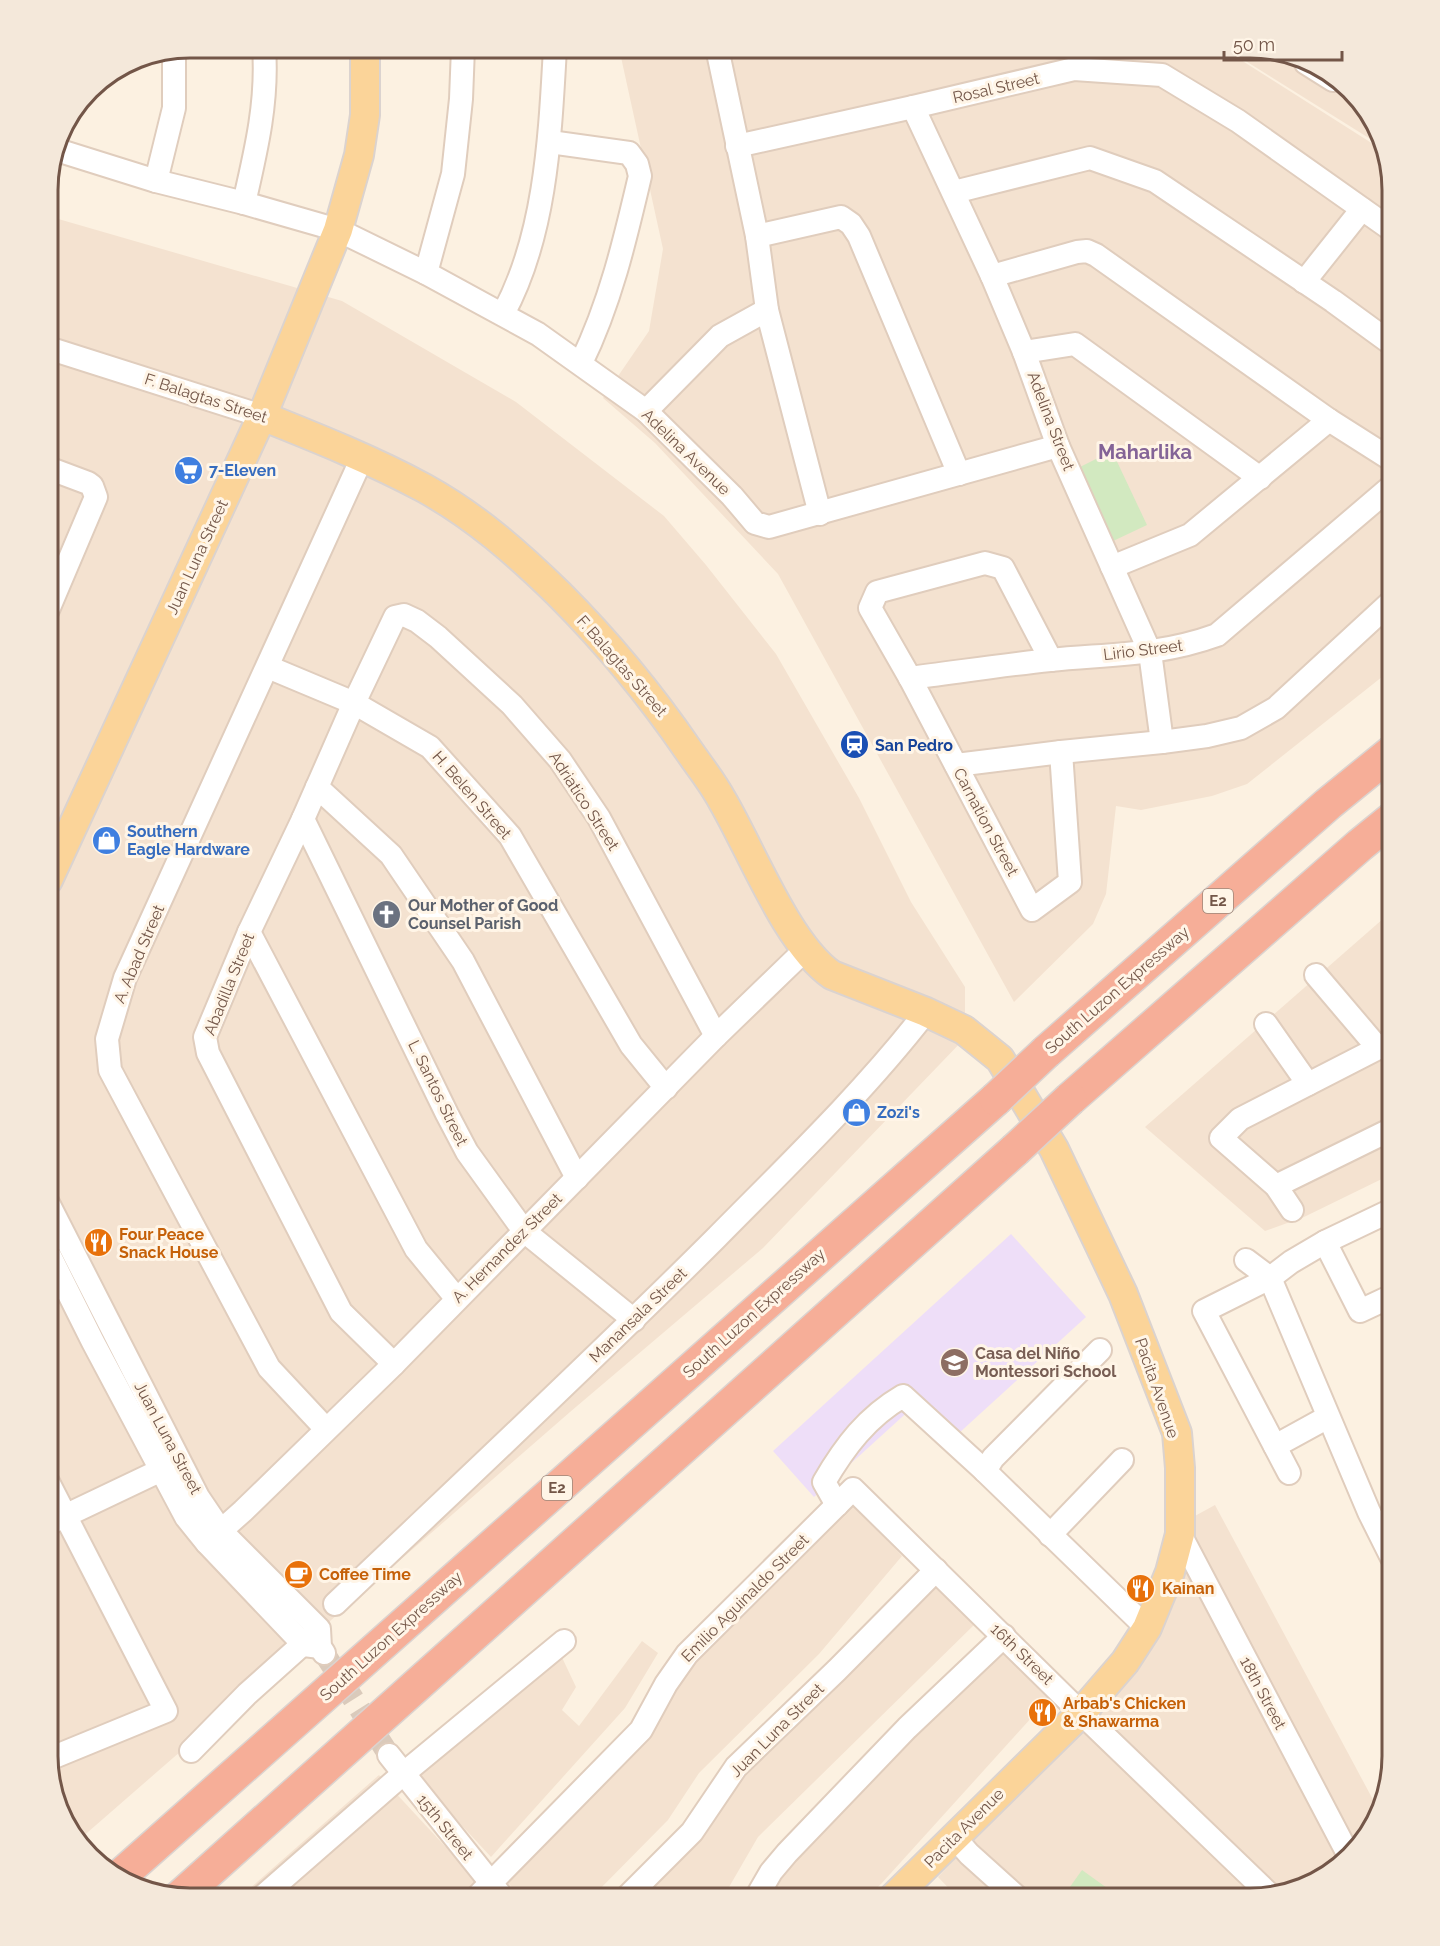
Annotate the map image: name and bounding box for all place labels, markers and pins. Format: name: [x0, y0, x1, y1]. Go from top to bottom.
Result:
supermarket icon: 7-Eleven: [172, 454, 204, 486]
place label: 7-Eleven: [209, 461, 276, 480]
station icon: San Pedro: [838, 729, 870, 761]
place label: San Pedro: [875, 736, 953, 755]
place label: Southern Eagle Hardware: [127, 822, 250, 859]
shop icon: Southern Eagle Hardware: [90, 824, 122, 856]
place label: Our Mother of Good Counsel Parish: [408, 896, 558, 933]
church icon: Our Mother of Good Counsel Parish: [371, 898, 403, 930]
shop icon: Zozi's: [840, 1096, 872, 1128]
place label: Zozi's: [877, 1103, 920, 1122]
place label: Four Peace Snack House: [119, 1225, 219, 1262]
restaurant icon: Four Peace Snack House: [82, 1227, 114, 1259]
place label: Casa del Niño Montessori School: [975, 1344, 1117, 1381]
school or university icon: Casa del Niño Montessori School: [938, 1346, 970, 1378]
cafe icon: Coffee Time: [282, 1558, 314, 1590]
place label: Coffee Time: [319, 1565, 411, 1584]
restaurant icon: Kainan: [1125, 1572, 1157, 1604]
place label: Kainan: [1162, 1579, 1214, 1598]
place label: Arbab's Chicken & Shawarma: [1063, 1694, 1186, 1731]
restaurant icon: Arbab's Chicken & Shawarma: [1026, 1696, 1058, 1728]

